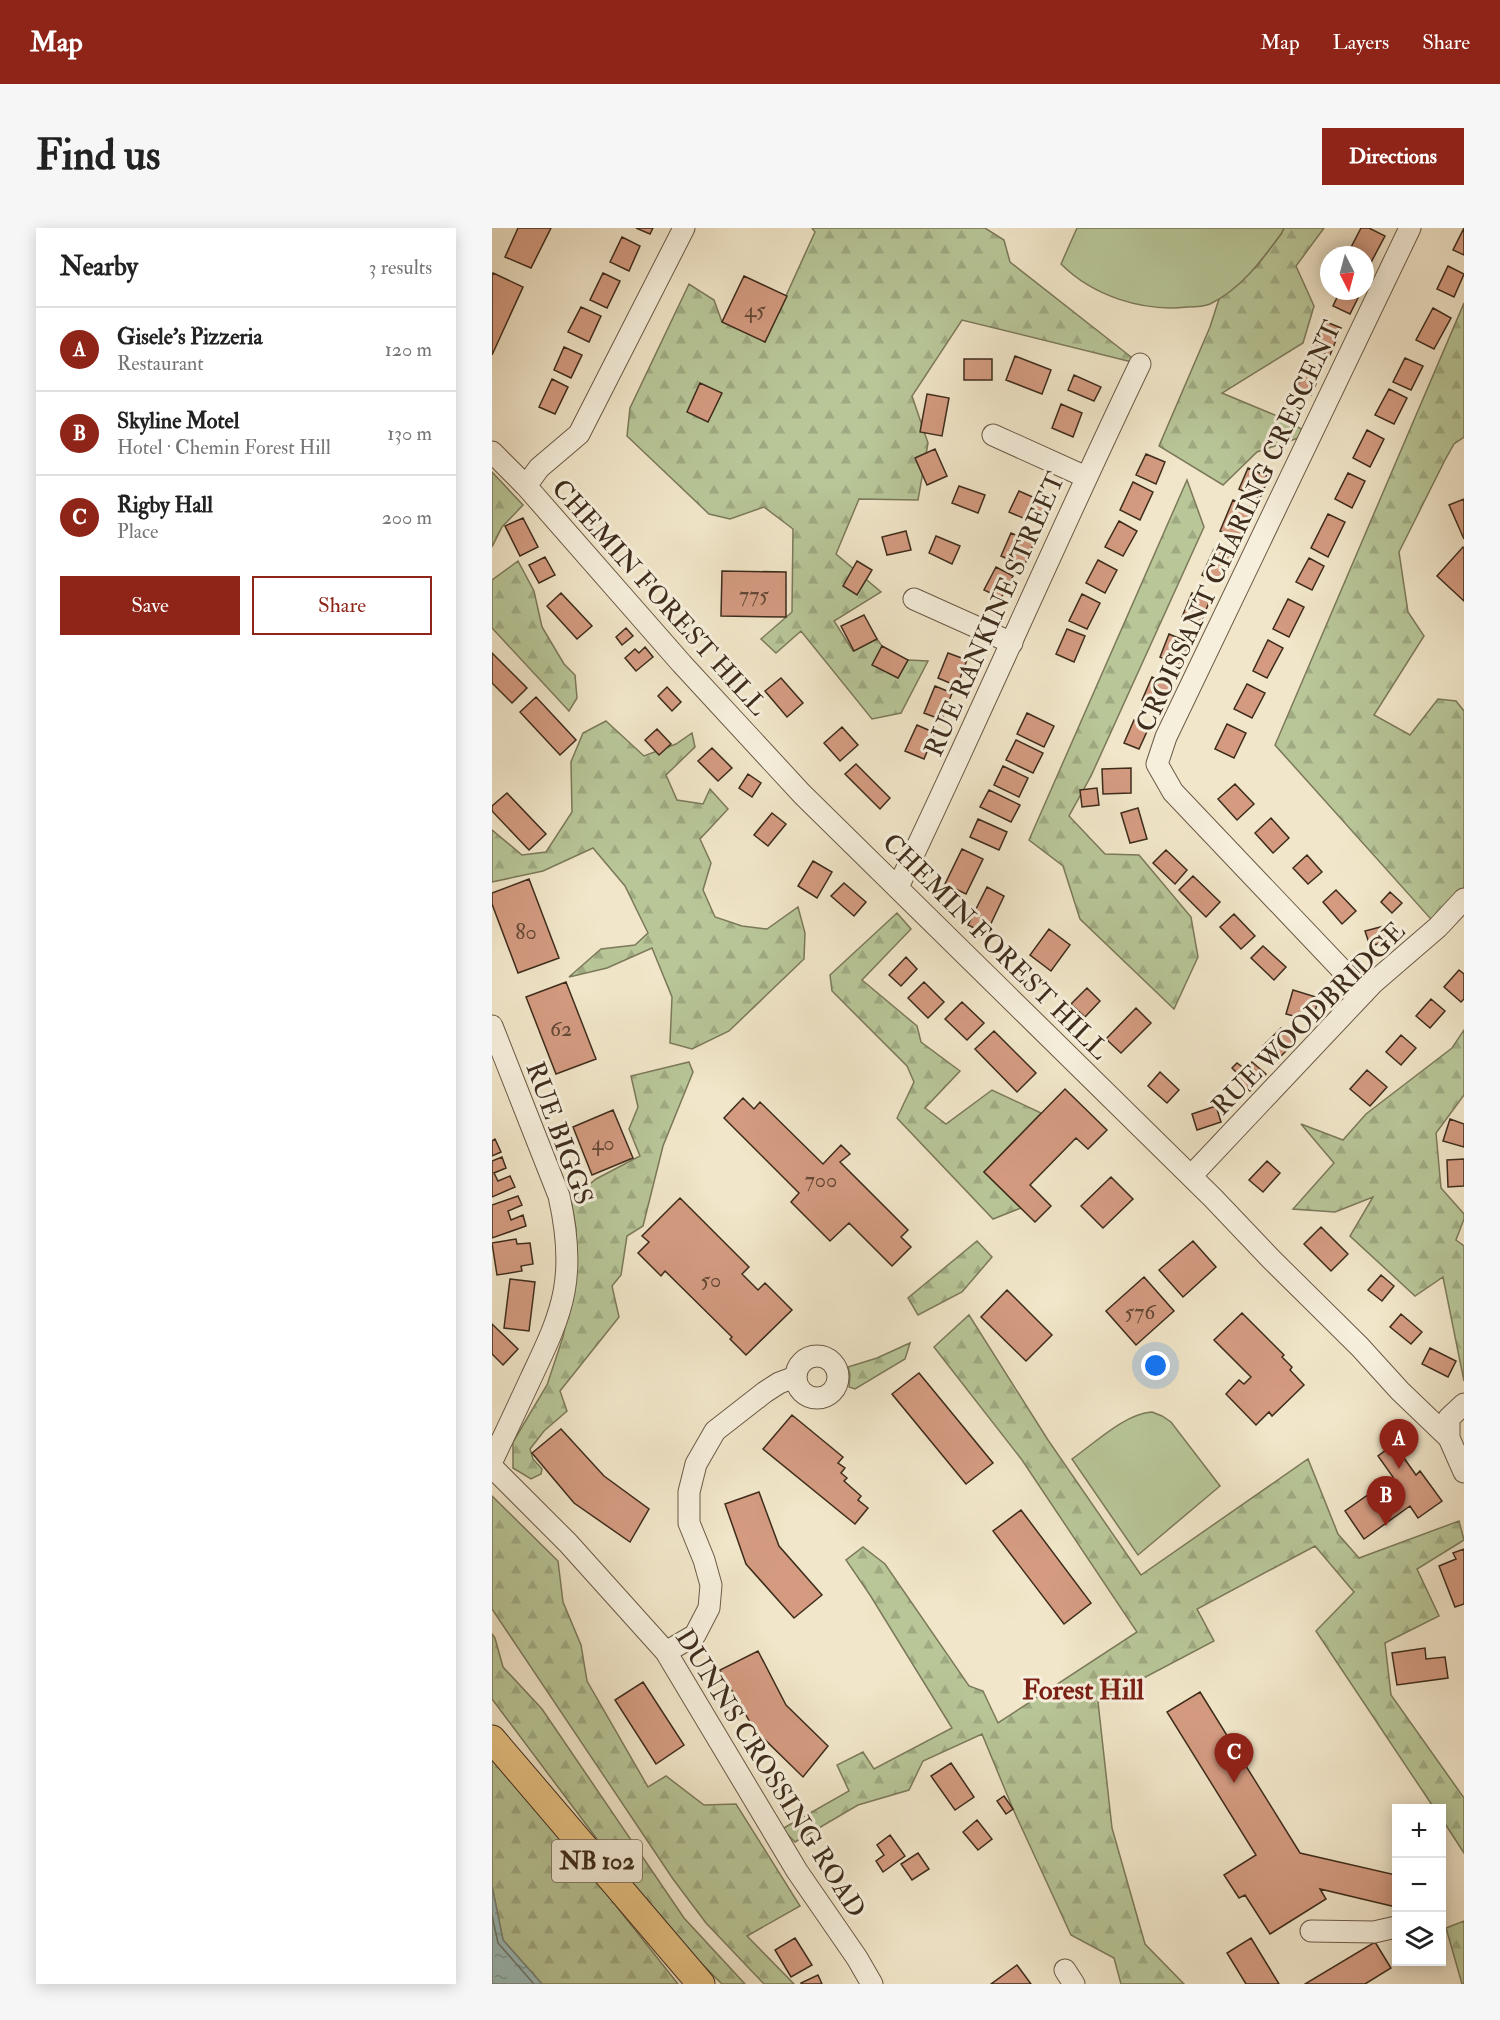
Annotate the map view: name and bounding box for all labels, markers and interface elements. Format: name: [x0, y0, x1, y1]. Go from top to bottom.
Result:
text: Map: [30, 25, 83, 60]
text: Map: [1260, 29, 1300, 56]
text: Layers: [1333, 29, 1389, 56]
text: Share: [1422, 29, 1470, 56]
button: Directions: [1322, 128, 1464, 185]
text: Find us: [36, 130, 160, 182]
north arrow: [1320, 246, 1374, 300]
text: Nearby: [60, 251, 138, 283]
text: 3 results: [369, 255, 432, 280]
house number: 45: [744, 296, 766, 324]
street label: CROISSANT CHARING CRESCENT: [1129, 316, 1348, 737]
text: Gisele's Pizzeria: [117, 323, 262, 351]
text: A: [73, 337, 86, 362]
text: 120 m: [385, 337, 432, 362]
text: Restaurant: [117, 351, 204, 376]
text: Skyline Motel: [117, 407, 239, 435]
text: B: [73, 421, 86, 446]
text: 130 m: [387, 421, 432, 446]
text: Hotel · Chemin Forest Hill: [117, 435, 331, 460]
street label: RUE RANKINE STREET: [918, 467, 1072, 761]
street label: CHEMIN FOREST HILL: [545, 473, 774, 722]
text: Rigby Hall: [117, 491, 213, 519]
text: C: [72, 505, 87, 530]
text: 200 m: [382, 505, 432, 530]
text: Place: [117, 519, 158, 544]
button: Save: [60, 576, 240, 635]
button: Share: [252, 576, 432, 635]
house number: 775: [739, 581, 769, 609]
street label: CHEMIN FOREST HILL: [876, 827, 1115, 1067]
street label: RUE WOODBRIDGE: [1205, 915, 1412, 1122]
house number: 80: [515, 918, 537, 946]
house number: 62: [550, 1015, 572, 1043]
street label: RUE BIGGS: [518, 1058, 600, 1209]
house number: 40: [591, 1129, 615, 1157]
house number: 700: [805, 1166, 837, 1194]
house number: 50: [701, 1266, 721, 1294]
house number: 576: [1125, 1298, 1157, 1326]
your location: [1141, 1351, 1170, 1380]
pin: A: [1380, 1420, 1418, 1469]
pin: B: [1366, 1476, 1406, 1526]
street label: DUNNS CROSSING ROAD: [668, 1623, 872, 1924]
district label: Forest Hill: [1022, 1673, 1145, 1708]
pin: C: [1214, 1734, 1254, 1783]
map controls: [1392, 1804, 1446, 1966]
button: +: [1392, 1804, 1446, 1858]
road number: NB 102: [552, 1840, 642, 1882]
button: −: [1392, 1858, 1446, 1912]
button: layers: [1392, 1912, 1446, 1966]

